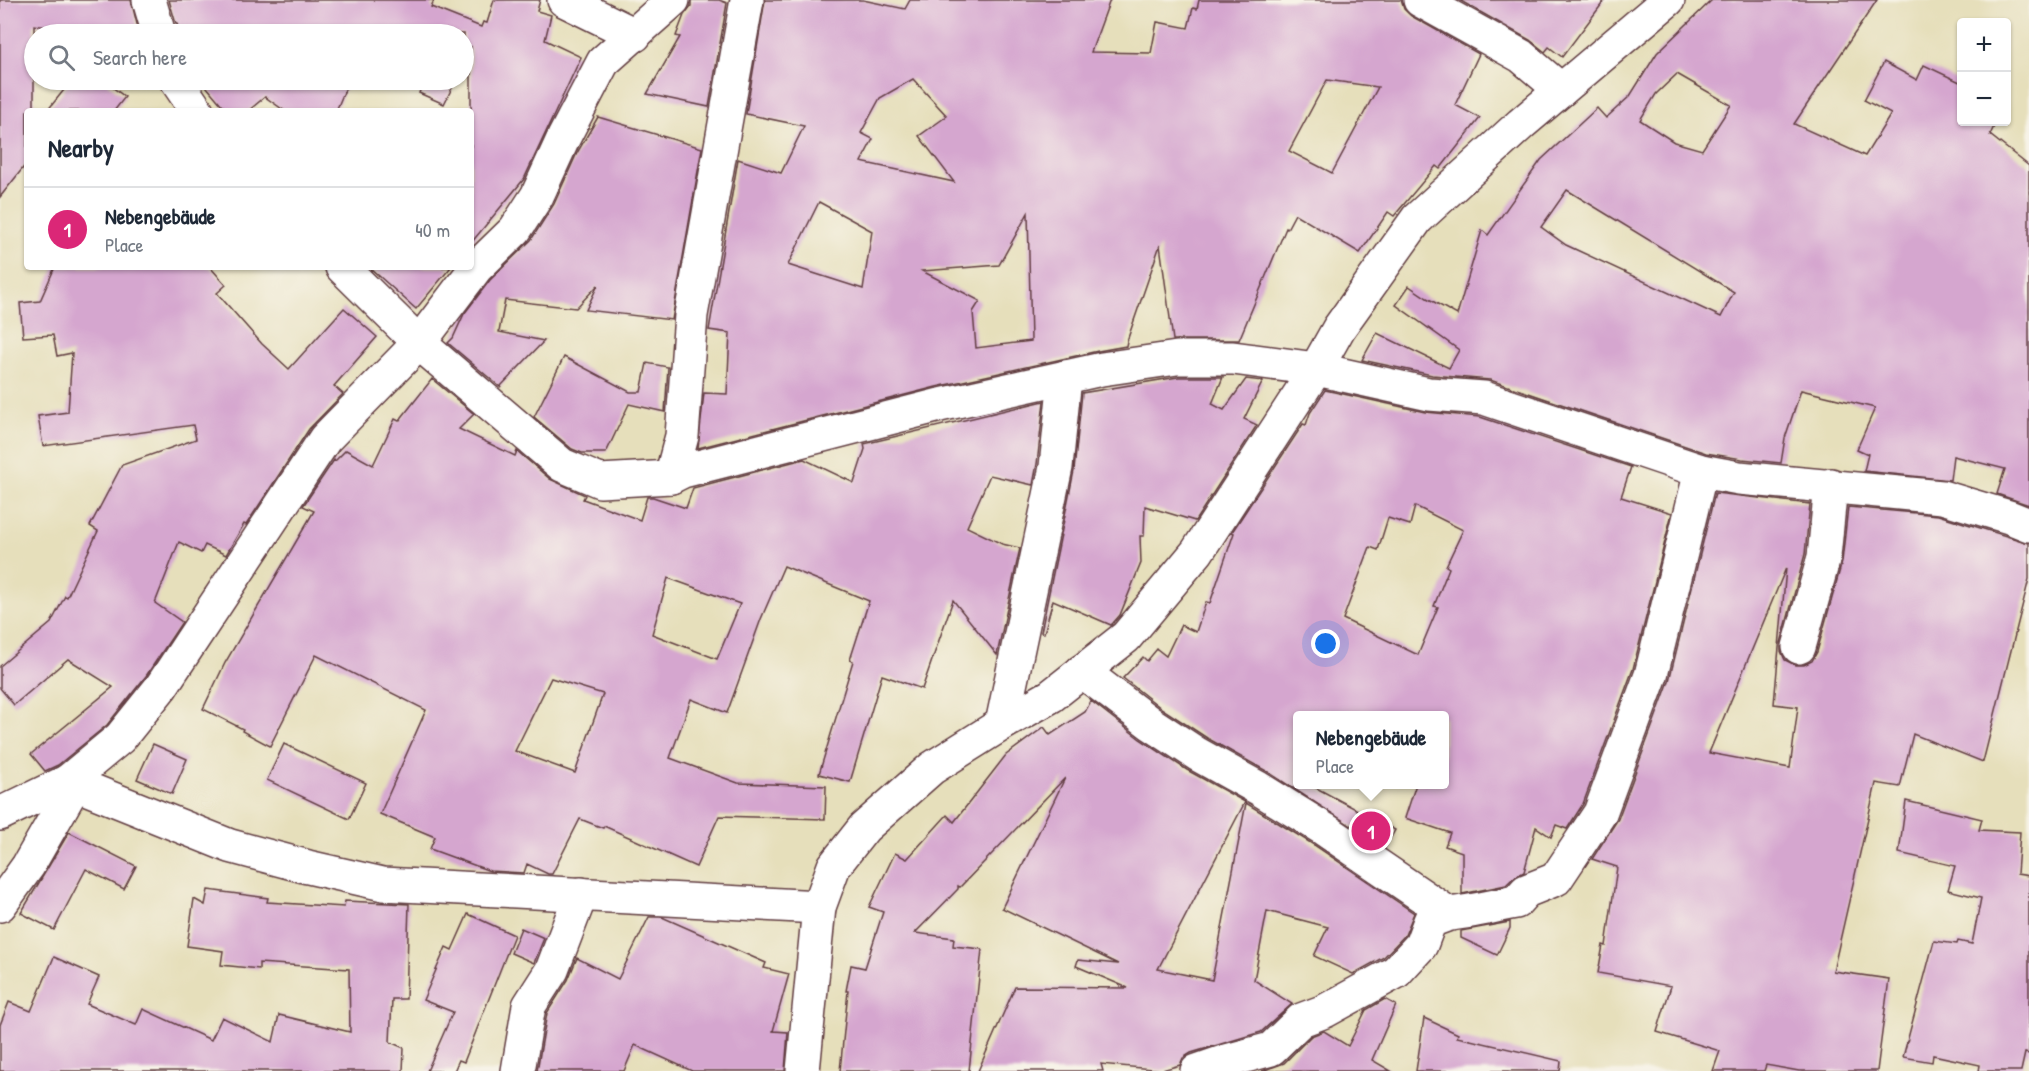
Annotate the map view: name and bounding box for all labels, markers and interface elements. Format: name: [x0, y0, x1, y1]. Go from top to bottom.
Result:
map controls: [1957, 18, 2011, 126]
button: +: [1957, 18, 2011, 72]
search box: [24, 24, 474, 90]
icon: search: [45, 41, 78, 74]
text: Search here: [93, 42, 187, 72]
button: −: [1957, 72, 2011, 126]
text: Nearby: [48, 130, 114, 165]
text: Nebengebäude: [105, 201, 216, 231]
text: 1: [64, 216, 71, 243]
text: 40 m: [415, 216, 450, 243]
text: Place: [105, 231, 144, 258]
your location: [1311, 629, 1340, 658]
popup: [1293, 711, 1449, 789]
text: Nebengebäude: [1316, 722, 1426, 752]
text: Place: [1316, 752, 1354, 779]
pin: 1: [1352, 808, 1390, 854]

